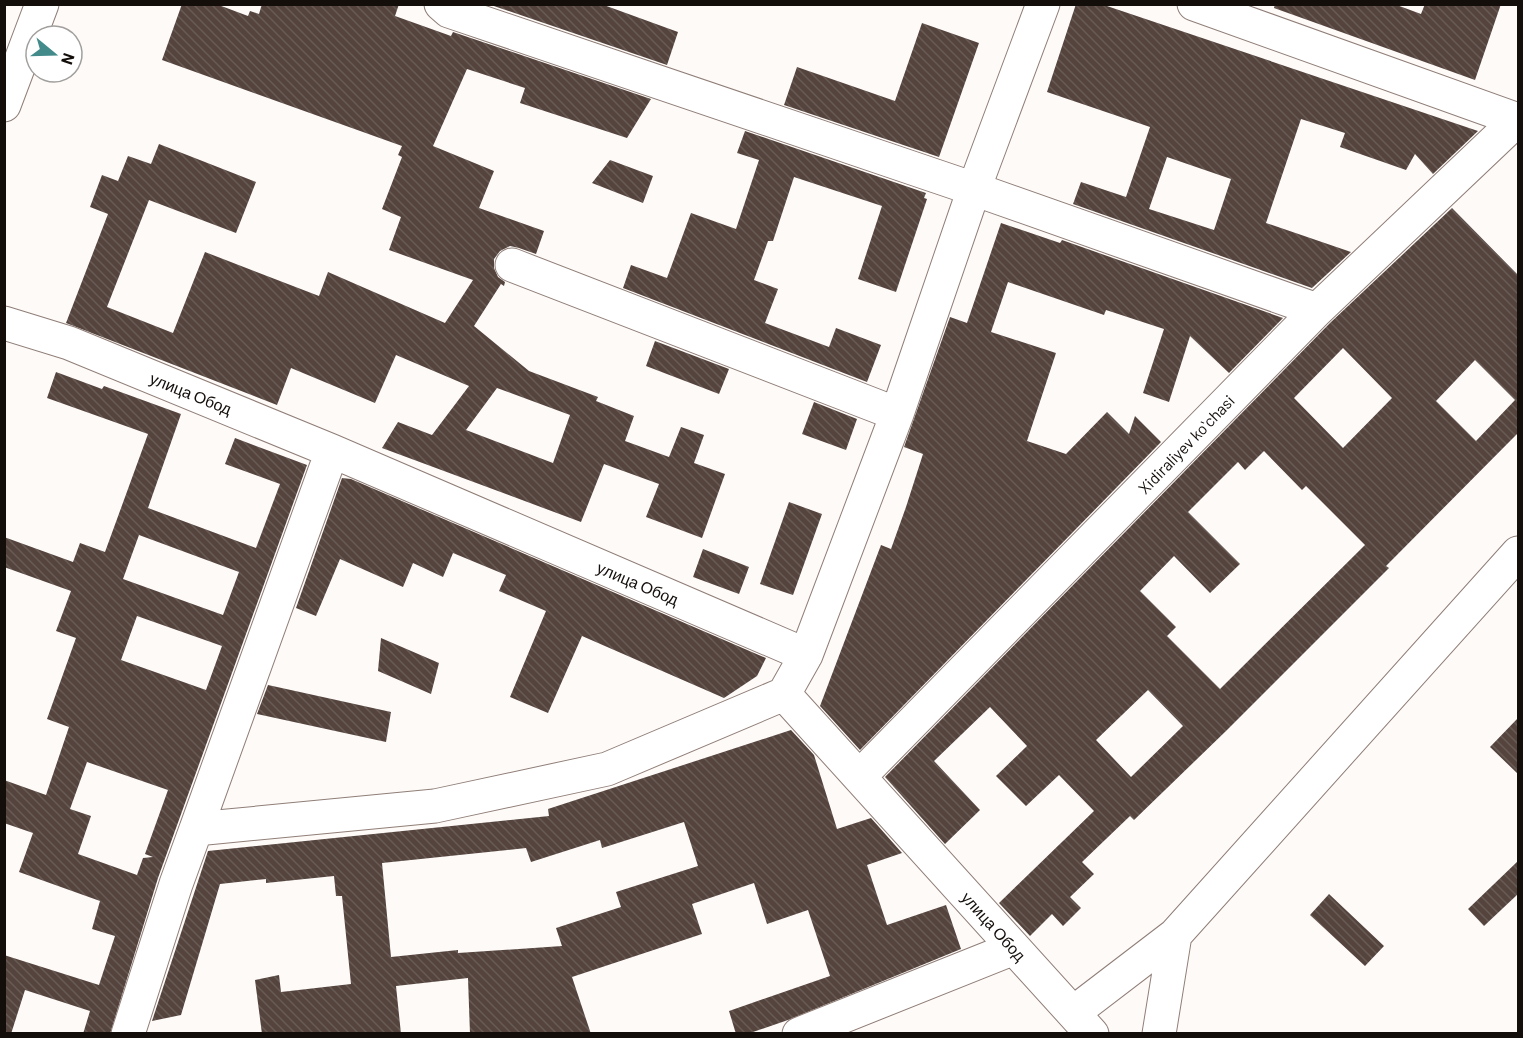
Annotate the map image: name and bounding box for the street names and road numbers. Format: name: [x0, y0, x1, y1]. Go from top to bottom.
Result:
street label: улица Обод: [147, 368, 235, 418]
street label: Xidiraliyev koʻchasi: [1134, 391, 1238, 497]
street label: улица Обод: [594, 557, 682, 609]
street label: улица Обод: [958, 887, 1030, 965]

